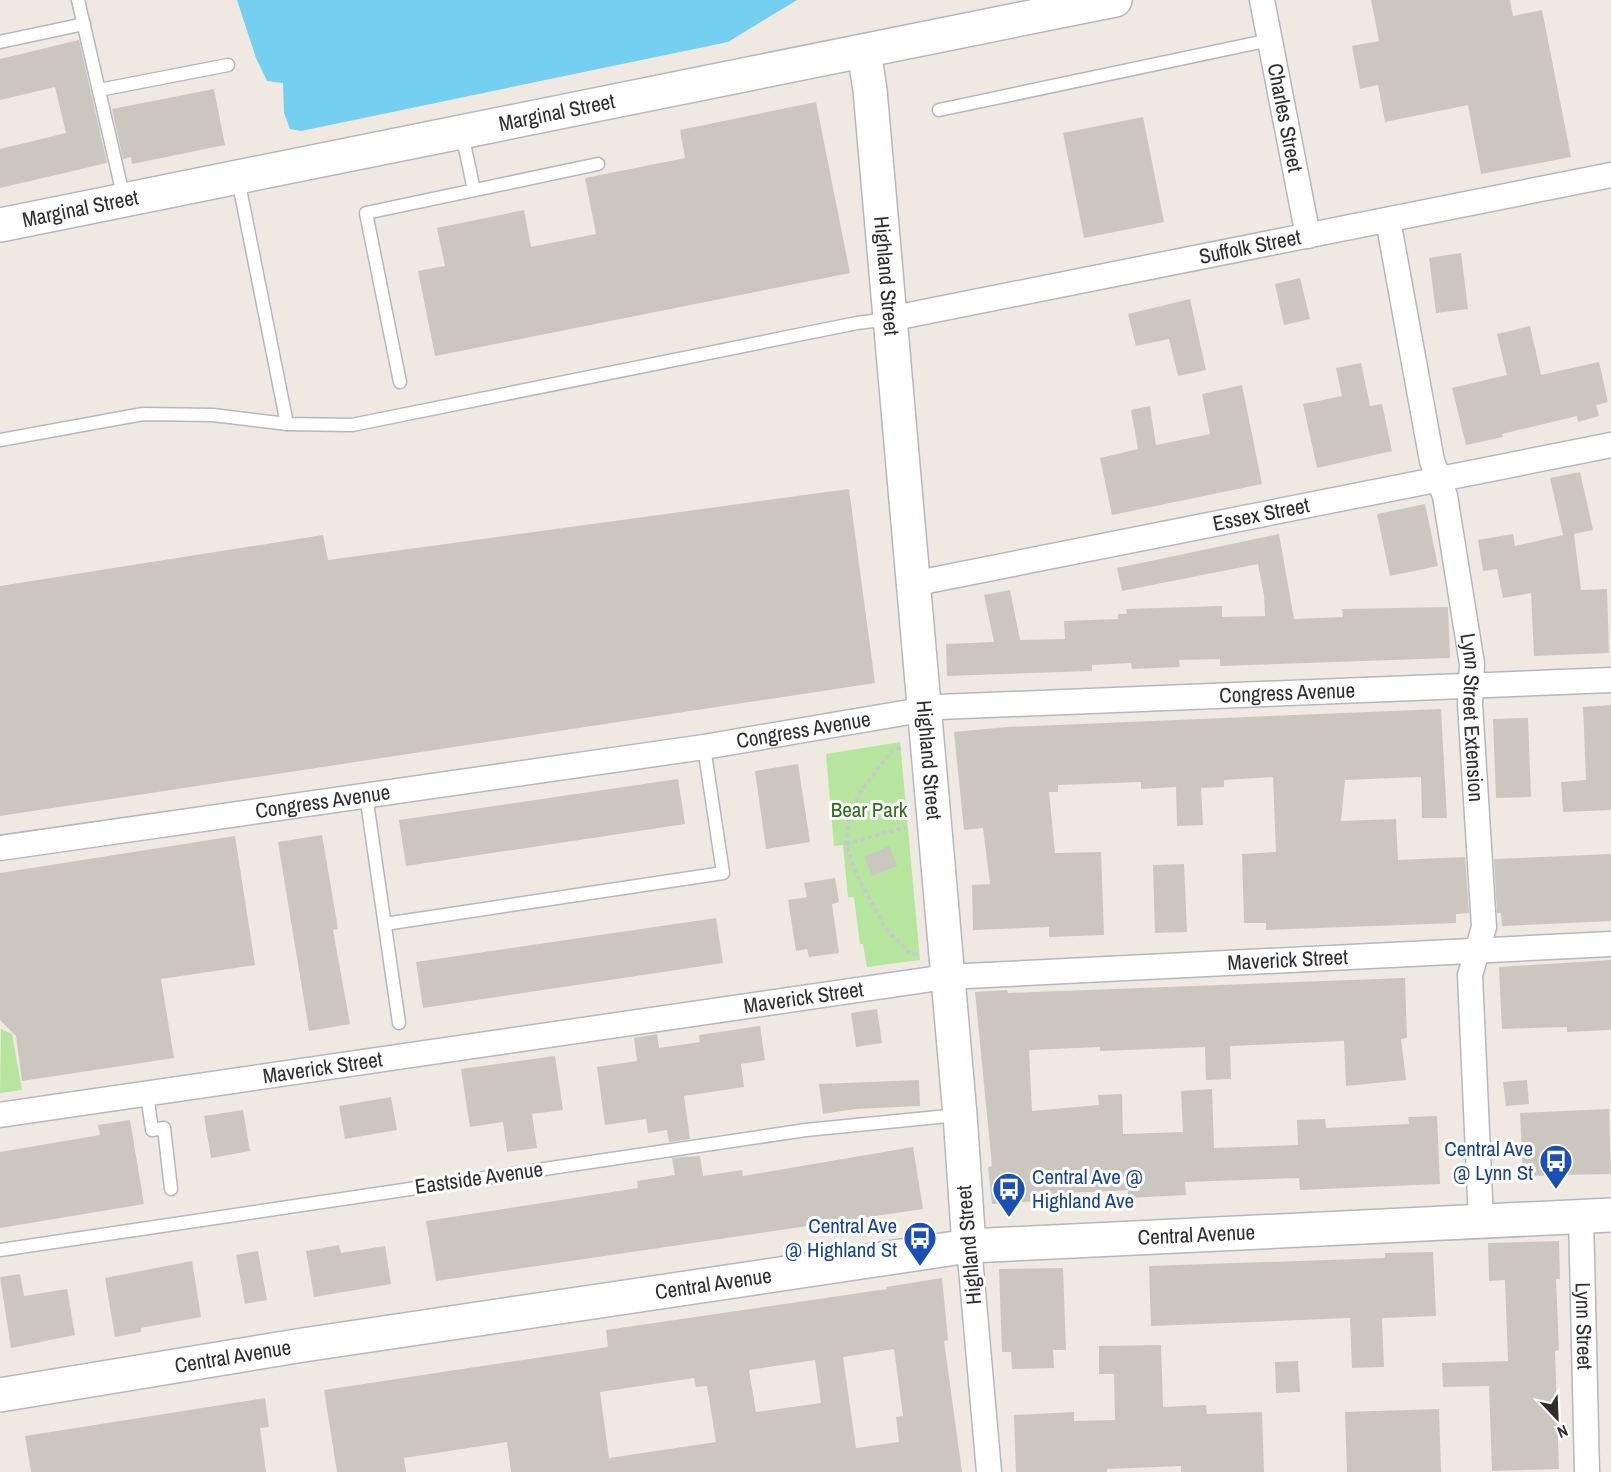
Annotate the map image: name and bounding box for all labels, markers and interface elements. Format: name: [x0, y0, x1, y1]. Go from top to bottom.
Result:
street label: Charles Street: [1261, 61, 1310, 175]
street label: Marginal Street: [496, 86, 617, 138]
street label: Marginal Street: [20, 182, 141, 234]
street label: Highland Street: [867, 215, 907, 337]
street label: Suffolk Street: [1196, 222, 1303, 271]
street label: Essex Street: [1210, 490, 1312, 538]
street label: Lynn Street Extension: [1453, 631, 1491, 803]
street label: Congress Avenue: [1219, 675, 1355, 710]
street label: Highland Street: [910, 699, 949, 821]
street label: Congress Avenue: [734, 704, 873, 755]
street label: Congress Avenue: [253, 777, 392, 825]
park label: Bear Park: [831, 795, 908, 824]
street label: Maverick Street: [1227, 942, 1349, 977]
street label: Maverick Street: [742, 974, 865, 1020]
street label: Maverick Street: [261, 1044, 385, 1091]
place label: Central Ave @ Lynn St: [1444, 1134, 1533, 1187]
bus stop icon: Central Ave @ Lynn St: [1538, 1143, 1574, 1190]
street label: Eastside Avenue: [413, 1154, 545, 1201]
place label: Central Ave @ Highland Ave: [1032, 1162, 1143, 1215]
bus stop icon: Central Ave @ Highland Ave: [991, 1171, 1027, 1218]
street label: Highland Street: [949, 1184, 988, 1306]
place label: Central Ave @ Highland St: [785, 1211, 897, 1264]
street label: Central Avenue: [1137, 1217, 1256, 1252]
bus stop icon: Central Ave @ Highland St: [902, 1220, 938, 1267]
street label: Central Avenue: [653, 1261, 774, 1306]
street label: Lynn Street: [1569, 1282, 1600, 1370]
street label: Central Avenue: [172, 1332, 293, 1380]
north arrow: [1527, 1388, 1587, 1448]
text: N: [1554, 1420, 1572, 1444]

